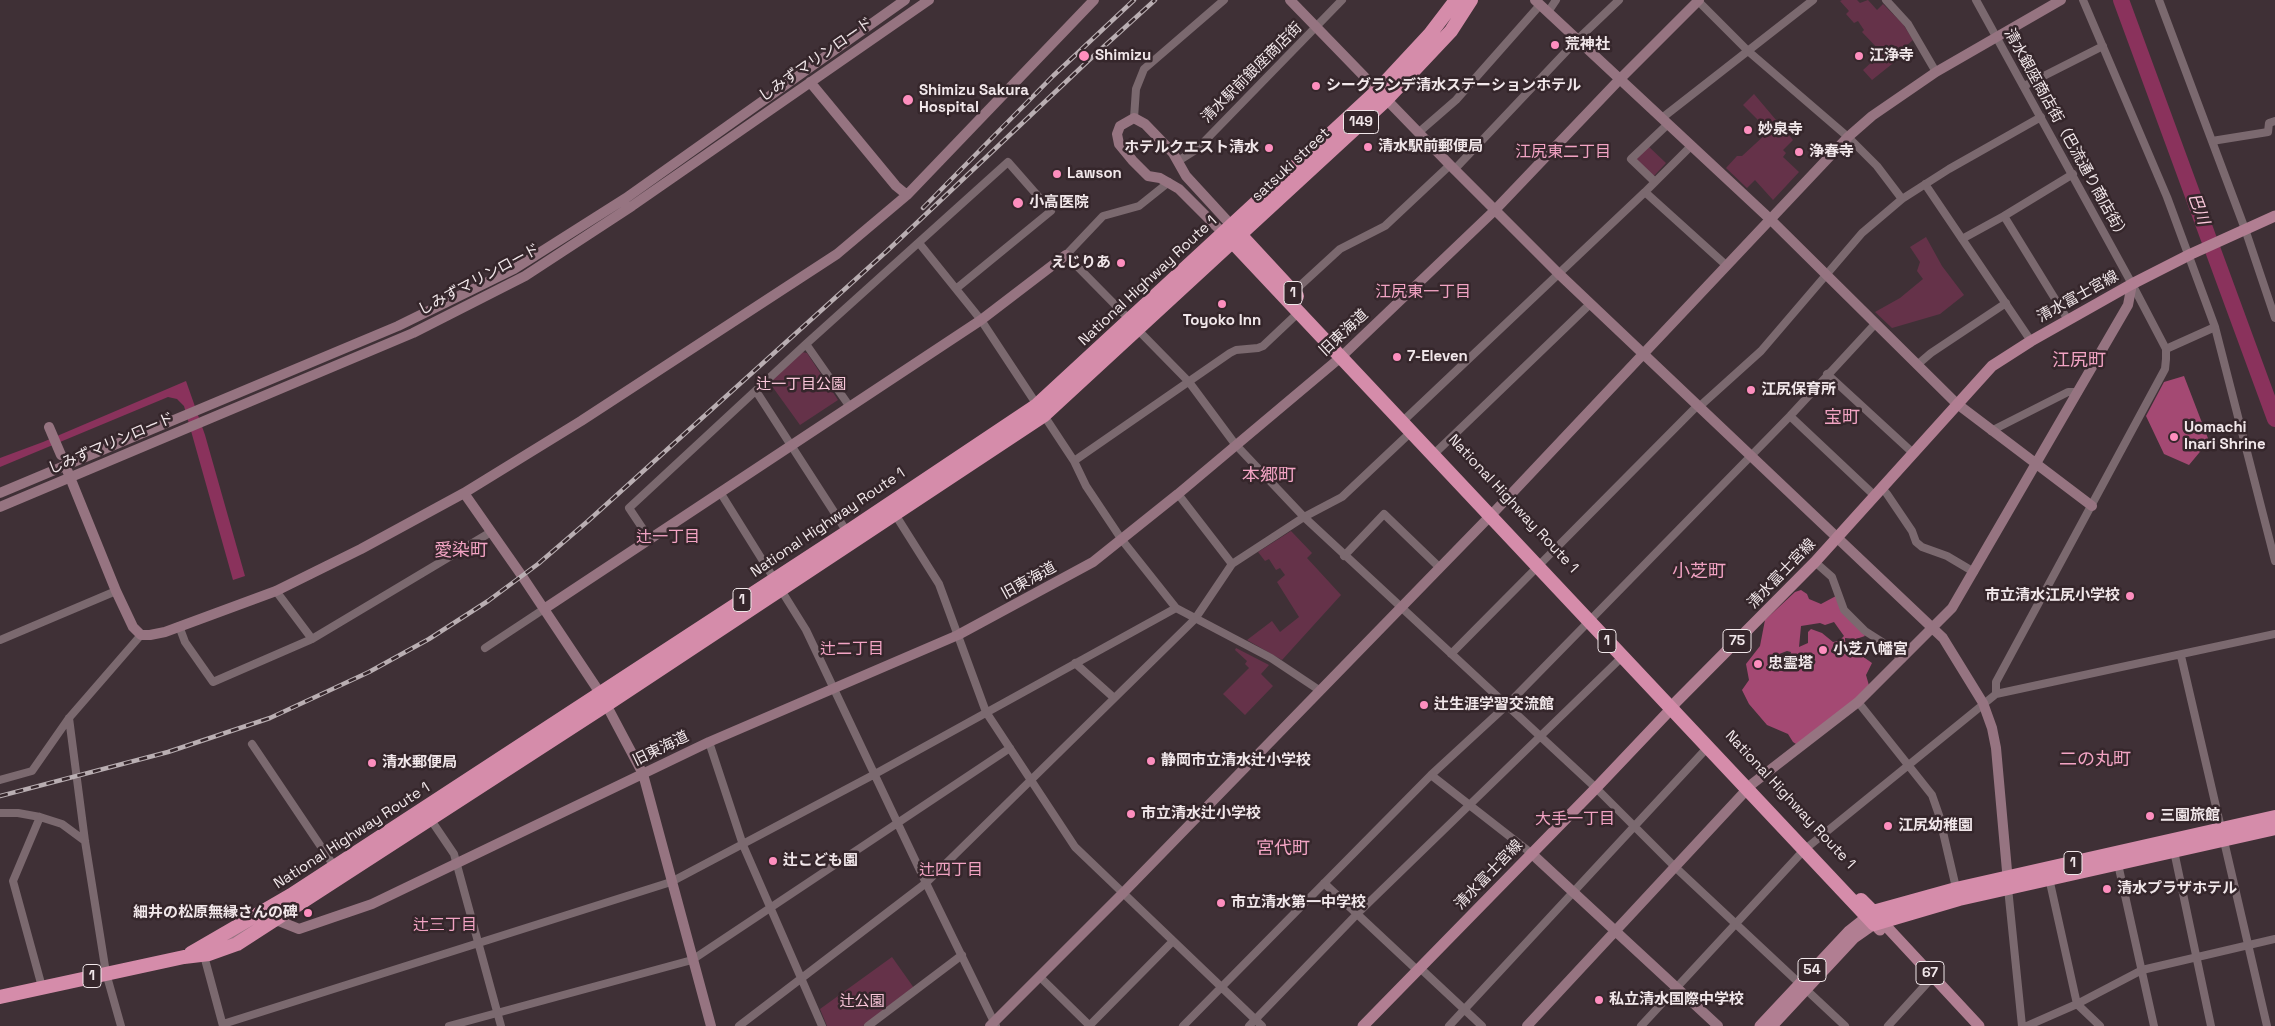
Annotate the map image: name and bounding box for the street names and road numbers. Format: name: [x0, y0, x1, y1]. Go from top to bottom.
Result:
street label: しみずマリンロード: [756, 14, 876, 106]
street label: 清水駅前銀座商店街: [1198, 19, 1306, 127]
street label: 清水銀座商店街（巴流通り商店街）: [2000, 26, 2132, 244]
road number: 149: [1344, 110, 1378, 134]
street label: satsuki street: [1248, 124, 1334, 206]
street label: National Highway Route 1: [1075, 212, 1221, 350]
street label: しみずマリンロード: [415, 240, 543, 320]
street label: 清水富士宮線: [2034, 267, 2122, 327]
road number: 1: [1284, 282, 1302, 304]
street label: 旧東海道: [1316, 306, 1372, 360]
street label: しみずマリンロード: [45, 409, 177, 479]
street label: National Highway Route 1: [1444, 431, 1582, 577]
street label: National Highway Route 1: [747, 465, 909, 581]
street label: 清水富士宮線: [1744, 535, 1820, 613]
street label: 旧東海道: [998, 559, 1060, 603]
road number: 1: [733, 588, 751, 612]
road number: 1: [1598, 630, 1616, 652]
road number: 75: [1723, 630, 1751, 652]
street label: National Highway Route 1: [1721, 727, 1859, 873]
street label: 旧東海道: [630, 728, 692, 770]
street label: National Highway Route 1: [271, 779, 433, 893]
street label: 清水富士宮線: [1451, 836, 1527, 914]
road number: 1: [2064, 851, 2082, 874]
road number: 54: [1798, 958, 1826, 982]
road number: 67: [1916, 961, 1944, 984]
road number: 1: [83, 964, 101, 988]

